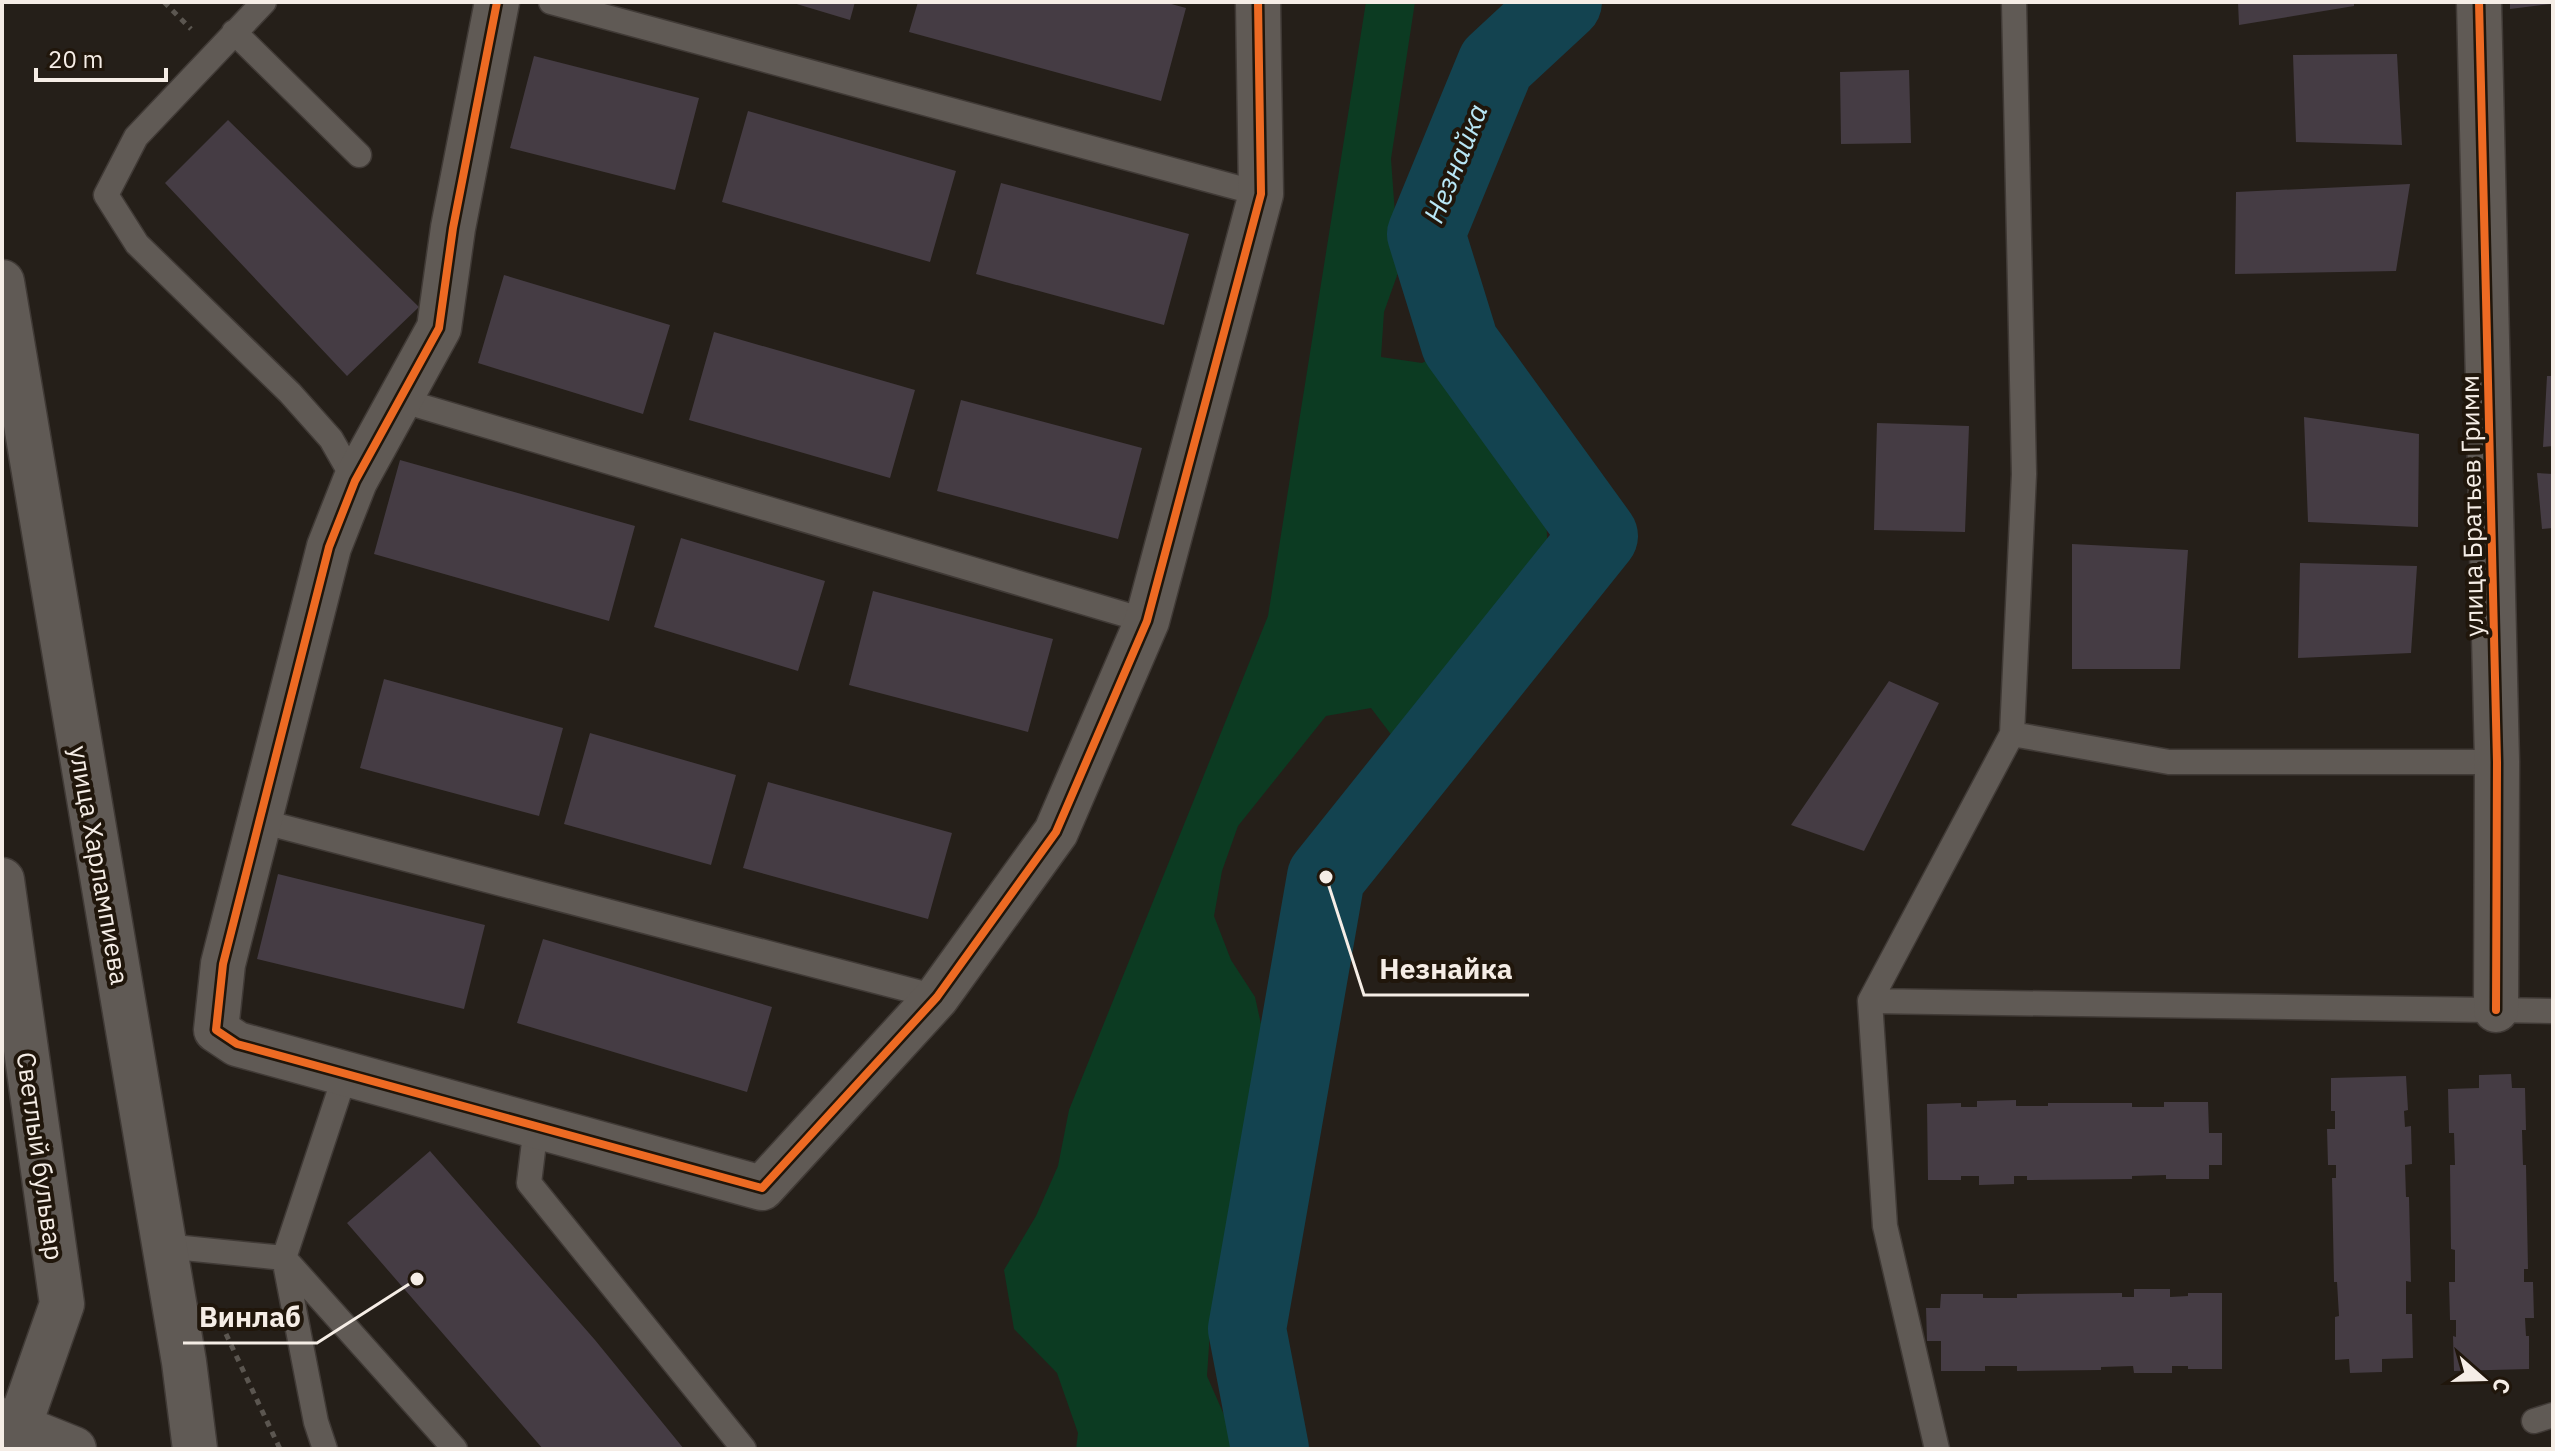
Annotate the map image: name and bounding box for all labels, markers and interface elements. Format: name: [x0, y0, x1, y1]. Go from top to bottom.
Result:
scale bar: [36, 32, 166, 82]
text: 20 m: [48, 43, 103, 75]
water label: Незнайка: [1414, 98, 1496, 228]
street label: улица Братьев Гримм: [2452, 375, 2490, 637]
street label: улица Харлампиева: [62, 743, 138, 987]
callout: Незнайка: [1364, 943, 1529, 995]
text: Незнайка: [1379, 950, 1513, 987]
street label: Светлый бульвар: [10, 1050, 72, 1262]
callout: Винлаб: [183, 1291, 317, 1343]
text: Винлаб: [199, 1298, 301, 1335]
north arrow: [2443, 1339, 2523, 1419]
text: С: [2486, 1374, 2518, 1398]

